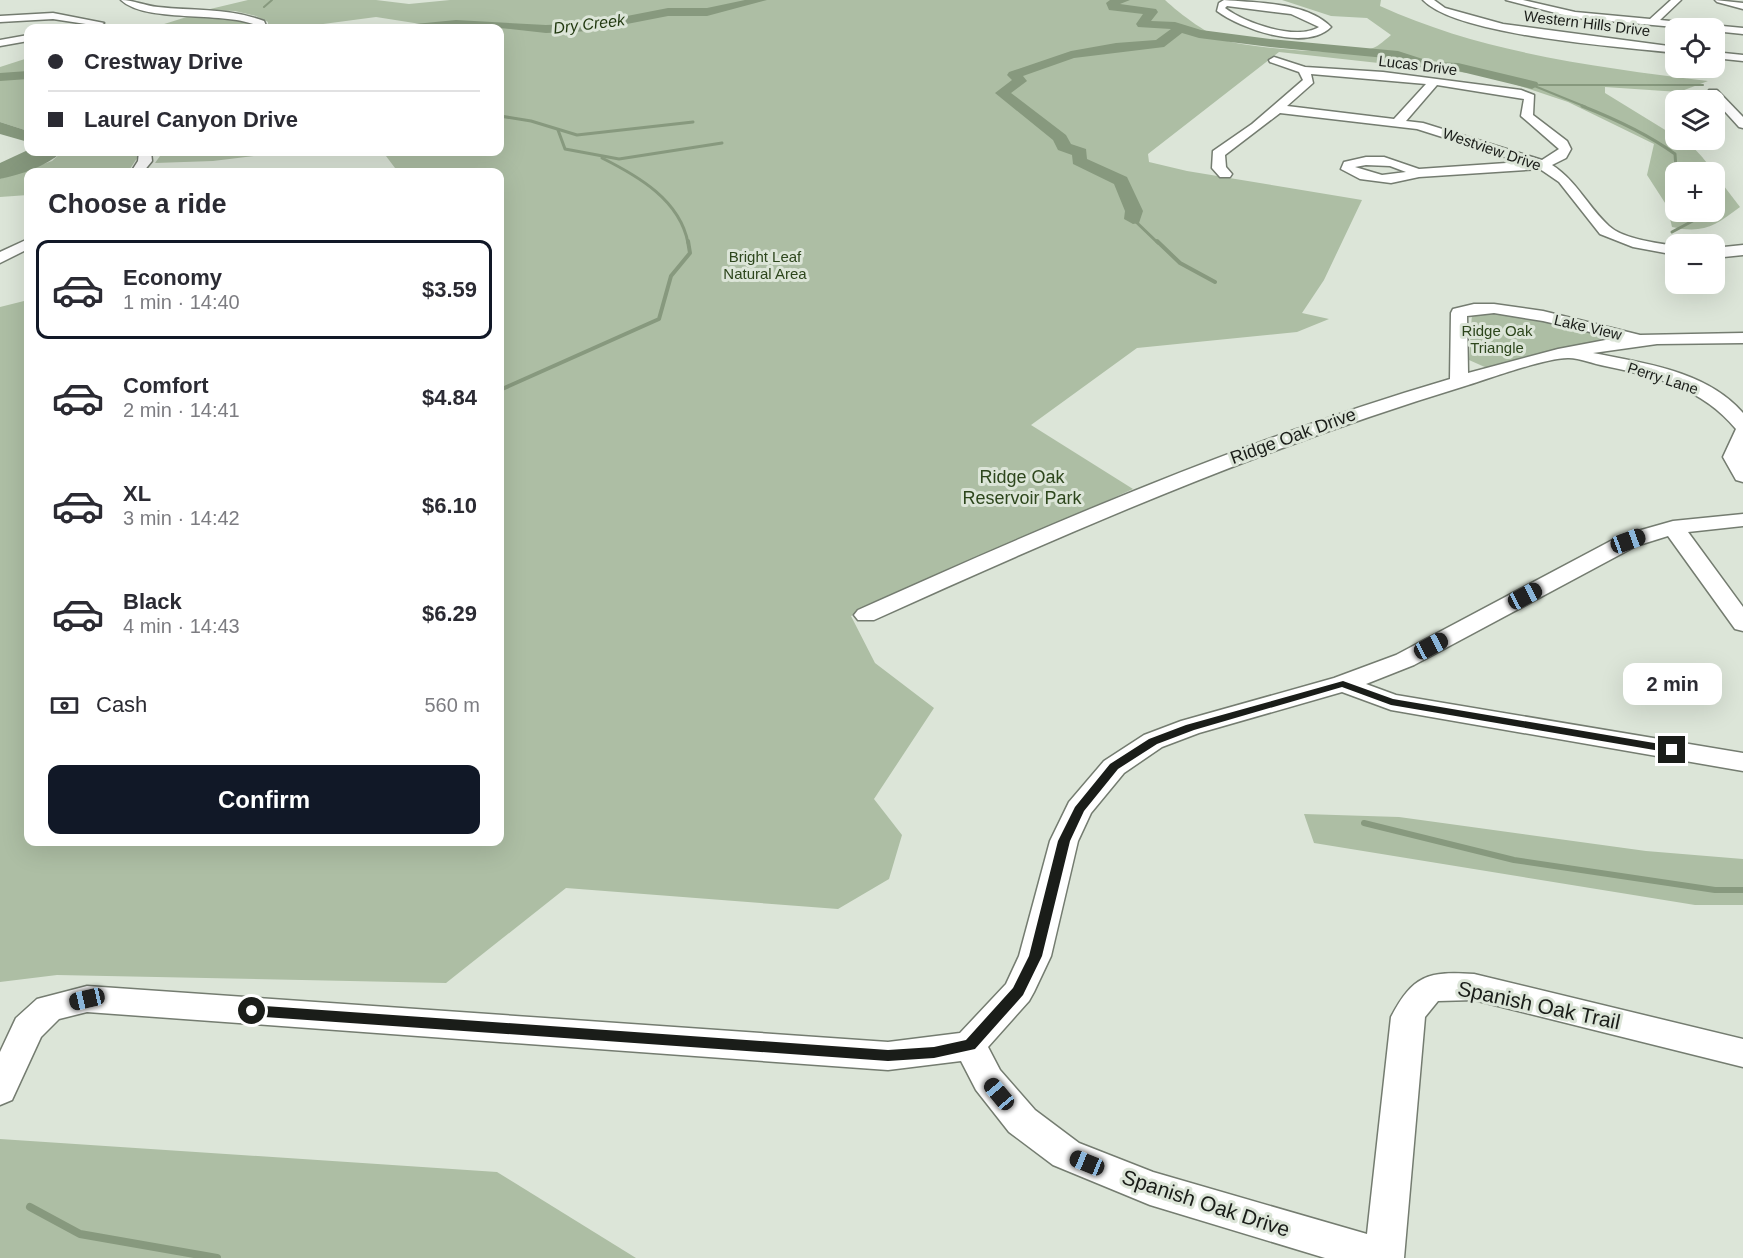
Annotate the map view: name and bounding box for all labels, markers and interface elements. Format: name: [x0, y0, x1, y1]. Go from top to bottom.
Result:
street label: Western Hills Drive: [1523, 7, 1651, 39]
water label: Dry Creek: [552, 11, 627, 37]
map controls: [1665, 18, 1725, 294]
button: locate: [1665, 18, 1725, 78]
text: Crestway Drive: [84, 49, 243, 74]
street label: Lucas Drive: [1378, 52, 1458, 78]
button: layers: [1665, 90, 1725, 150]
text: Laurel Canyon Drive: [84, 107, 298, 132]
street label: Westview Drive: [1441, 124, 1543, 174]
button: +: [1665, 162, 1725, 222]
text: Choose a ride: [48, 189, 227, 219]
button: −: [1665, 234, 1725, 294]
park label: Bright Leaf Natural Area: [723, 248, 807, 282]
icon: car: [51, 263, 105, 317]
text: Economy: [123, 265, 222, 290]
text: $3.59: [422, 277, 477, 302]
text: 1 min · 14:40: [123, 291, 240, 313]
street label: Lake View: [1553, 311, 1624, 343]
park label: Ridge Oak Triangle: [1462, 322, 1533, 356]
street label: Perry Lane: [1625, 359, 1701, 397]
icon: car: [51, 371, 105, 425]
text: Comfort: [123, 373, 209, 398]
text: $4.84: [422, 385, 477, 410]
text: 2 min · 14:41: [123, 399, 240, 421]
street label: Ridge Oak Drive: [1228, 404, 1358, 468]
park label: Ridge Oak Reservoir Park: [962, 467, 1083, 508]
icon: car: [51, 479, 105, 533]
text: XL: [123, 481, 151, 506]
text: $6.10: [422, 493, 477, 518]
text: 3 min · 14:42: [123, 507, 240, 529]
car: [1608, 526, 1648, 556]
car: [1505, 580, 1545, 612]
icon: car: [51, 587, 105, 641]
text: Black: [123, 589, 182, 614]
text: $6.29: [422, 601, 477, 626]
text: 4 min · 14:43: [123, 615, 240, 637]
car: [1411, 630, 1451, 662]
callout: 2 min: [1622, 663, 1722, 705]
text: 2 min: [1646, 673, 1699, 695]
icon: cash: [48, 689, 81, 722]
text: Cash: [96, 692, 147, 717]
text: 560 m: [424, 694, 480, 716]
route end: [1658, 736, 1685, 763]
button: Confirm: [48, 765, 480, 834]
street label: Spanish Oak Trail: [1456, 977, 1622, 1033]
car: [67, 986, 107, 1012]
route start: [238, 997, 265, 1024]
car: [981, 1074, 1017, 1114]
car: [1067, 1148, 1107, 1178]
street label: Spanish Oak Drive: [1119, 1165, 1293, 1241]

